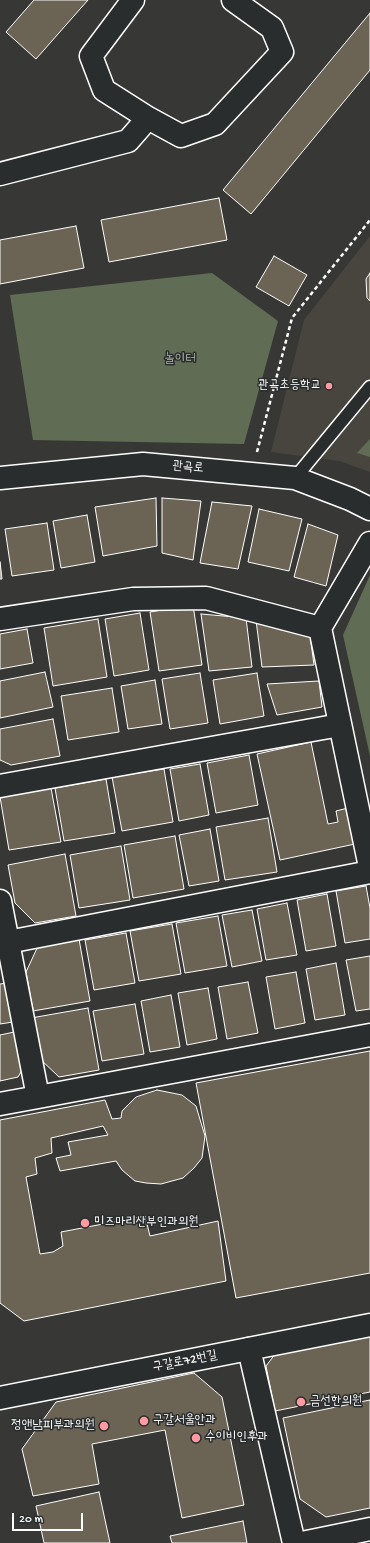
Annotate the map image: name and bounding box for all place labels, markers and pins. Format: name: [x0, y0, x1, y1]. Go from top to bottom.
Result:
place label: 관곡초등학교: [258, 378, 321, 394]
marker: 관곡초등학교: [324, 381, 334, 391]
place label: 미즈마리산부인과의원: [94, 1215, 199, 1231]
marker: 미즈마리산부인과의원: [79, 1217, 91, 1229]
place label: 금선한의원: [310, 1394, 362, 1410]
marker: 금선한의원: [295, 1396, 307, 1408]
place label: 구갈서울안과: [153, 1413, 216, 1429]
marker: 구갈서울안과: [138, 1415, 150, 1427]
place label: 정앤남피부과의원: [11, 1418, 95, 1434]
marker: 정앤남피부과의원: [98, 1420, 110, 1432]
place label: 수이비인후과: [205, 1430, 268, 1446]
marker: 수이비인후과: [190, 1432, 202, 1444]

